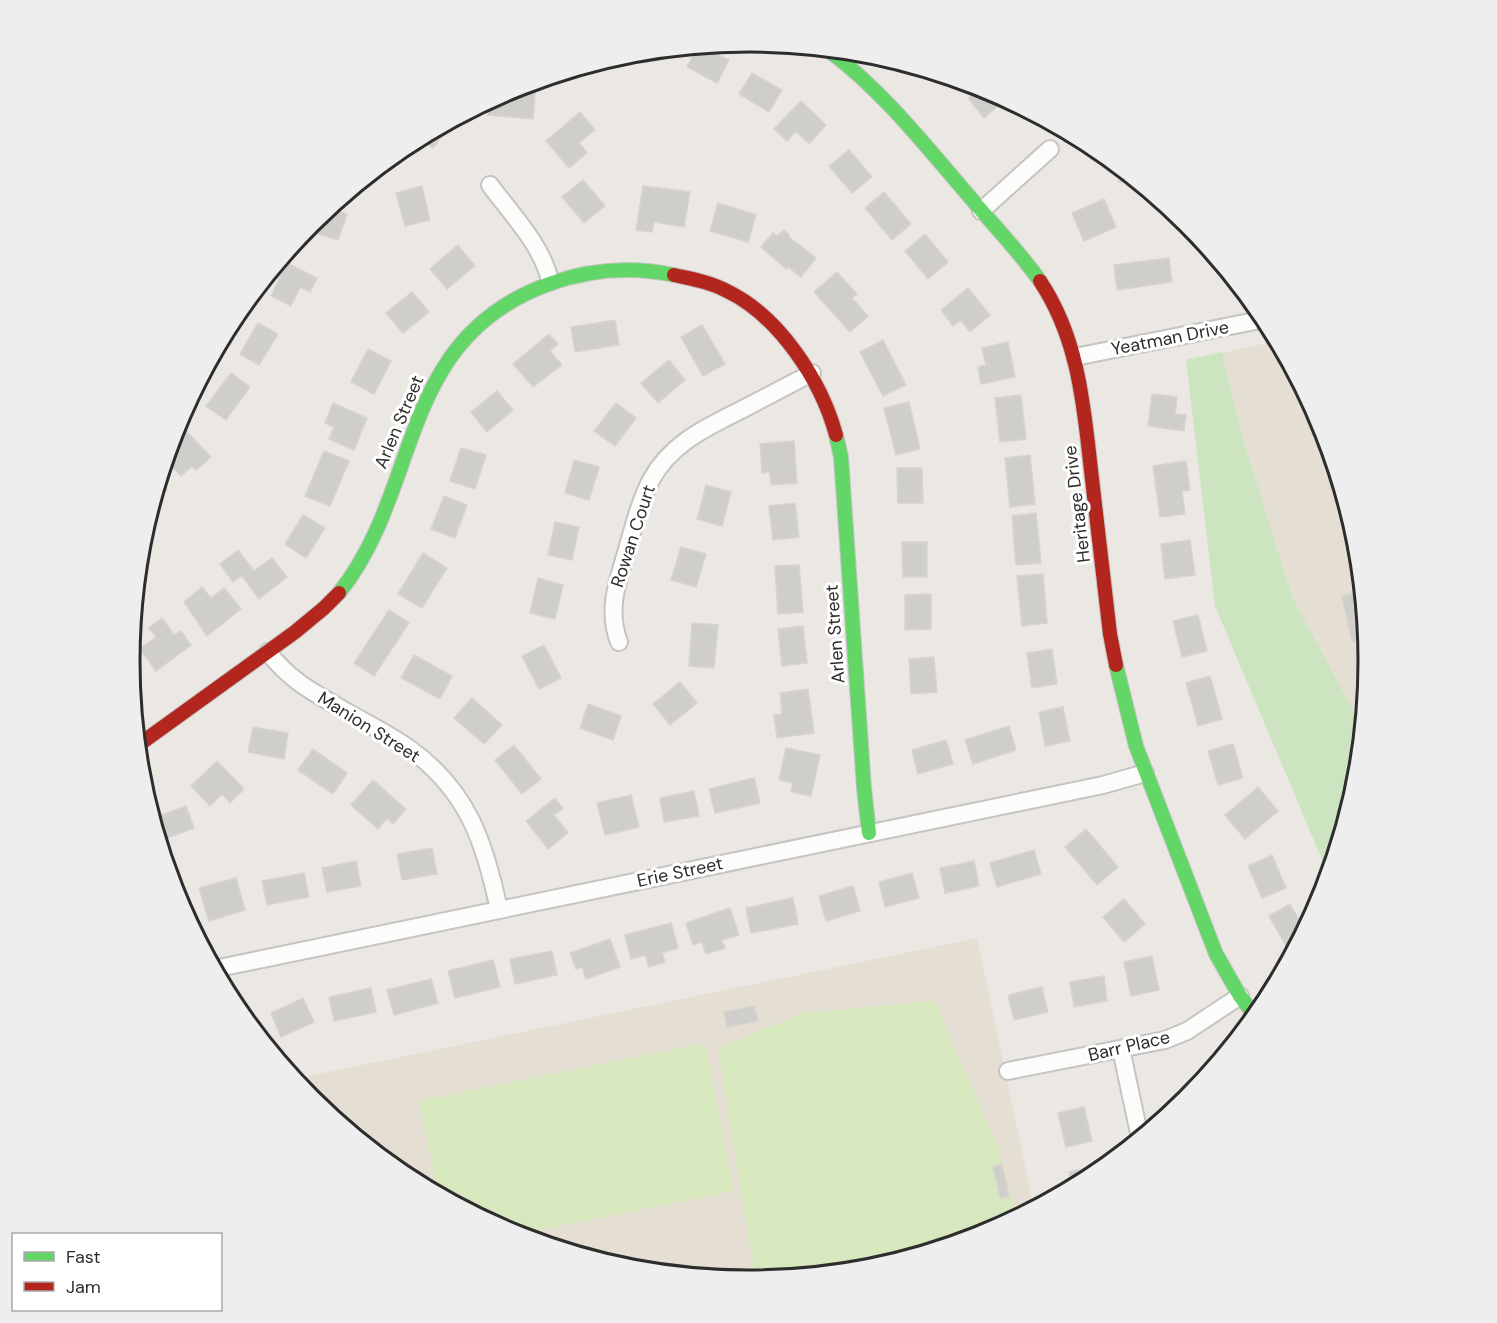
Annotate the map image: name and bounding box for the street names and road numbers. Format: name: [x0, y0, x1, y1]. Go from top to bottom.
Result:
street label: Yeatman Drive: [1109, 315, 1231, 361]
street label: Arlen Street: [369, 372, 429, 472]
street label: Heritage Drive: [1058, 444, 1096, 564]
street label: Rowan Court: [605, 482, 661, 590]
street label: Arlen Street: [820, 584, 850, 684]
street label: Manion Street: [313, 686, 425, 768]
street label: Erie Street: [635, 851, 725, 893]
street label: Barr Place: [1086, 1025, 1172, 1067]

